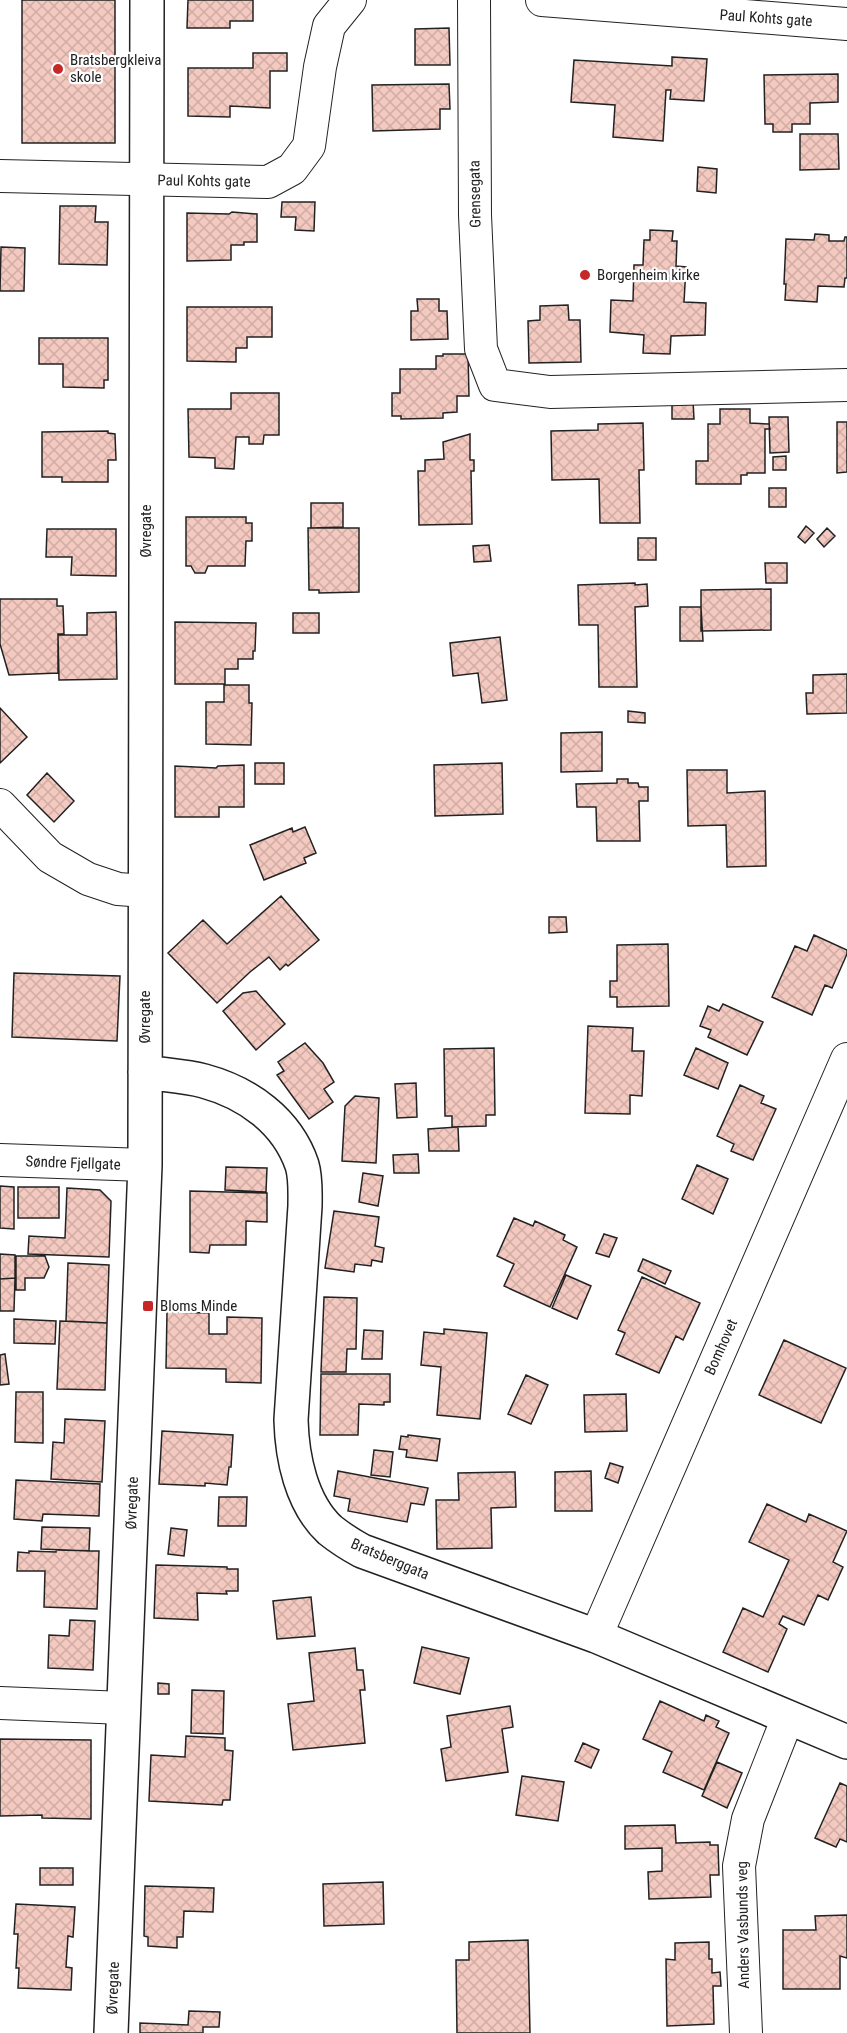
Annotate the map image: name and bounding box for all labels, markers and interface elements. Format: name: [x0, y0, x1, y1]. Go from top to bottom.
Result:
street label: Paul Kohts gate: [719, 6, 813, 30]
place label: Bratsbergkleiva skole: [70, 51, 161, 86]
marker: Bratsbergkleiva skole: [51, 62, 65, 76]
street label: Grensegata: [465, 160, 485, 228]
street label: Paul Kohts gate: [157, 171, 251, 191]
place label: Borgenheim kirke: [597, 266, 700, 284]
marker: Borgenheim kirke: [578, 268, 592, 282]
street label: Øvregate: [137, 505, 155, 557]
street label: Øvregate: [136, 991, 154, 1043]
street label: Søndre Fjellgate: [25, 1152, 121, 1174]
place label: Bloms Minde: [160, 1297, 237, 1315]
marker: Bloms Minde: [141, 1299, 155, 1313]
street label: Bomhovet: [701, 1316, 741, 1378]
street label: Øvregate: [122, 1476, 142, 1530]
street label: Bratsberggata: [348, 1534, 432, 1584]
street label: Anders Vasbunds veg: [733, 1861, 753, 1989]
street label: Øvregate: [103, 1961, 123, 2015]

